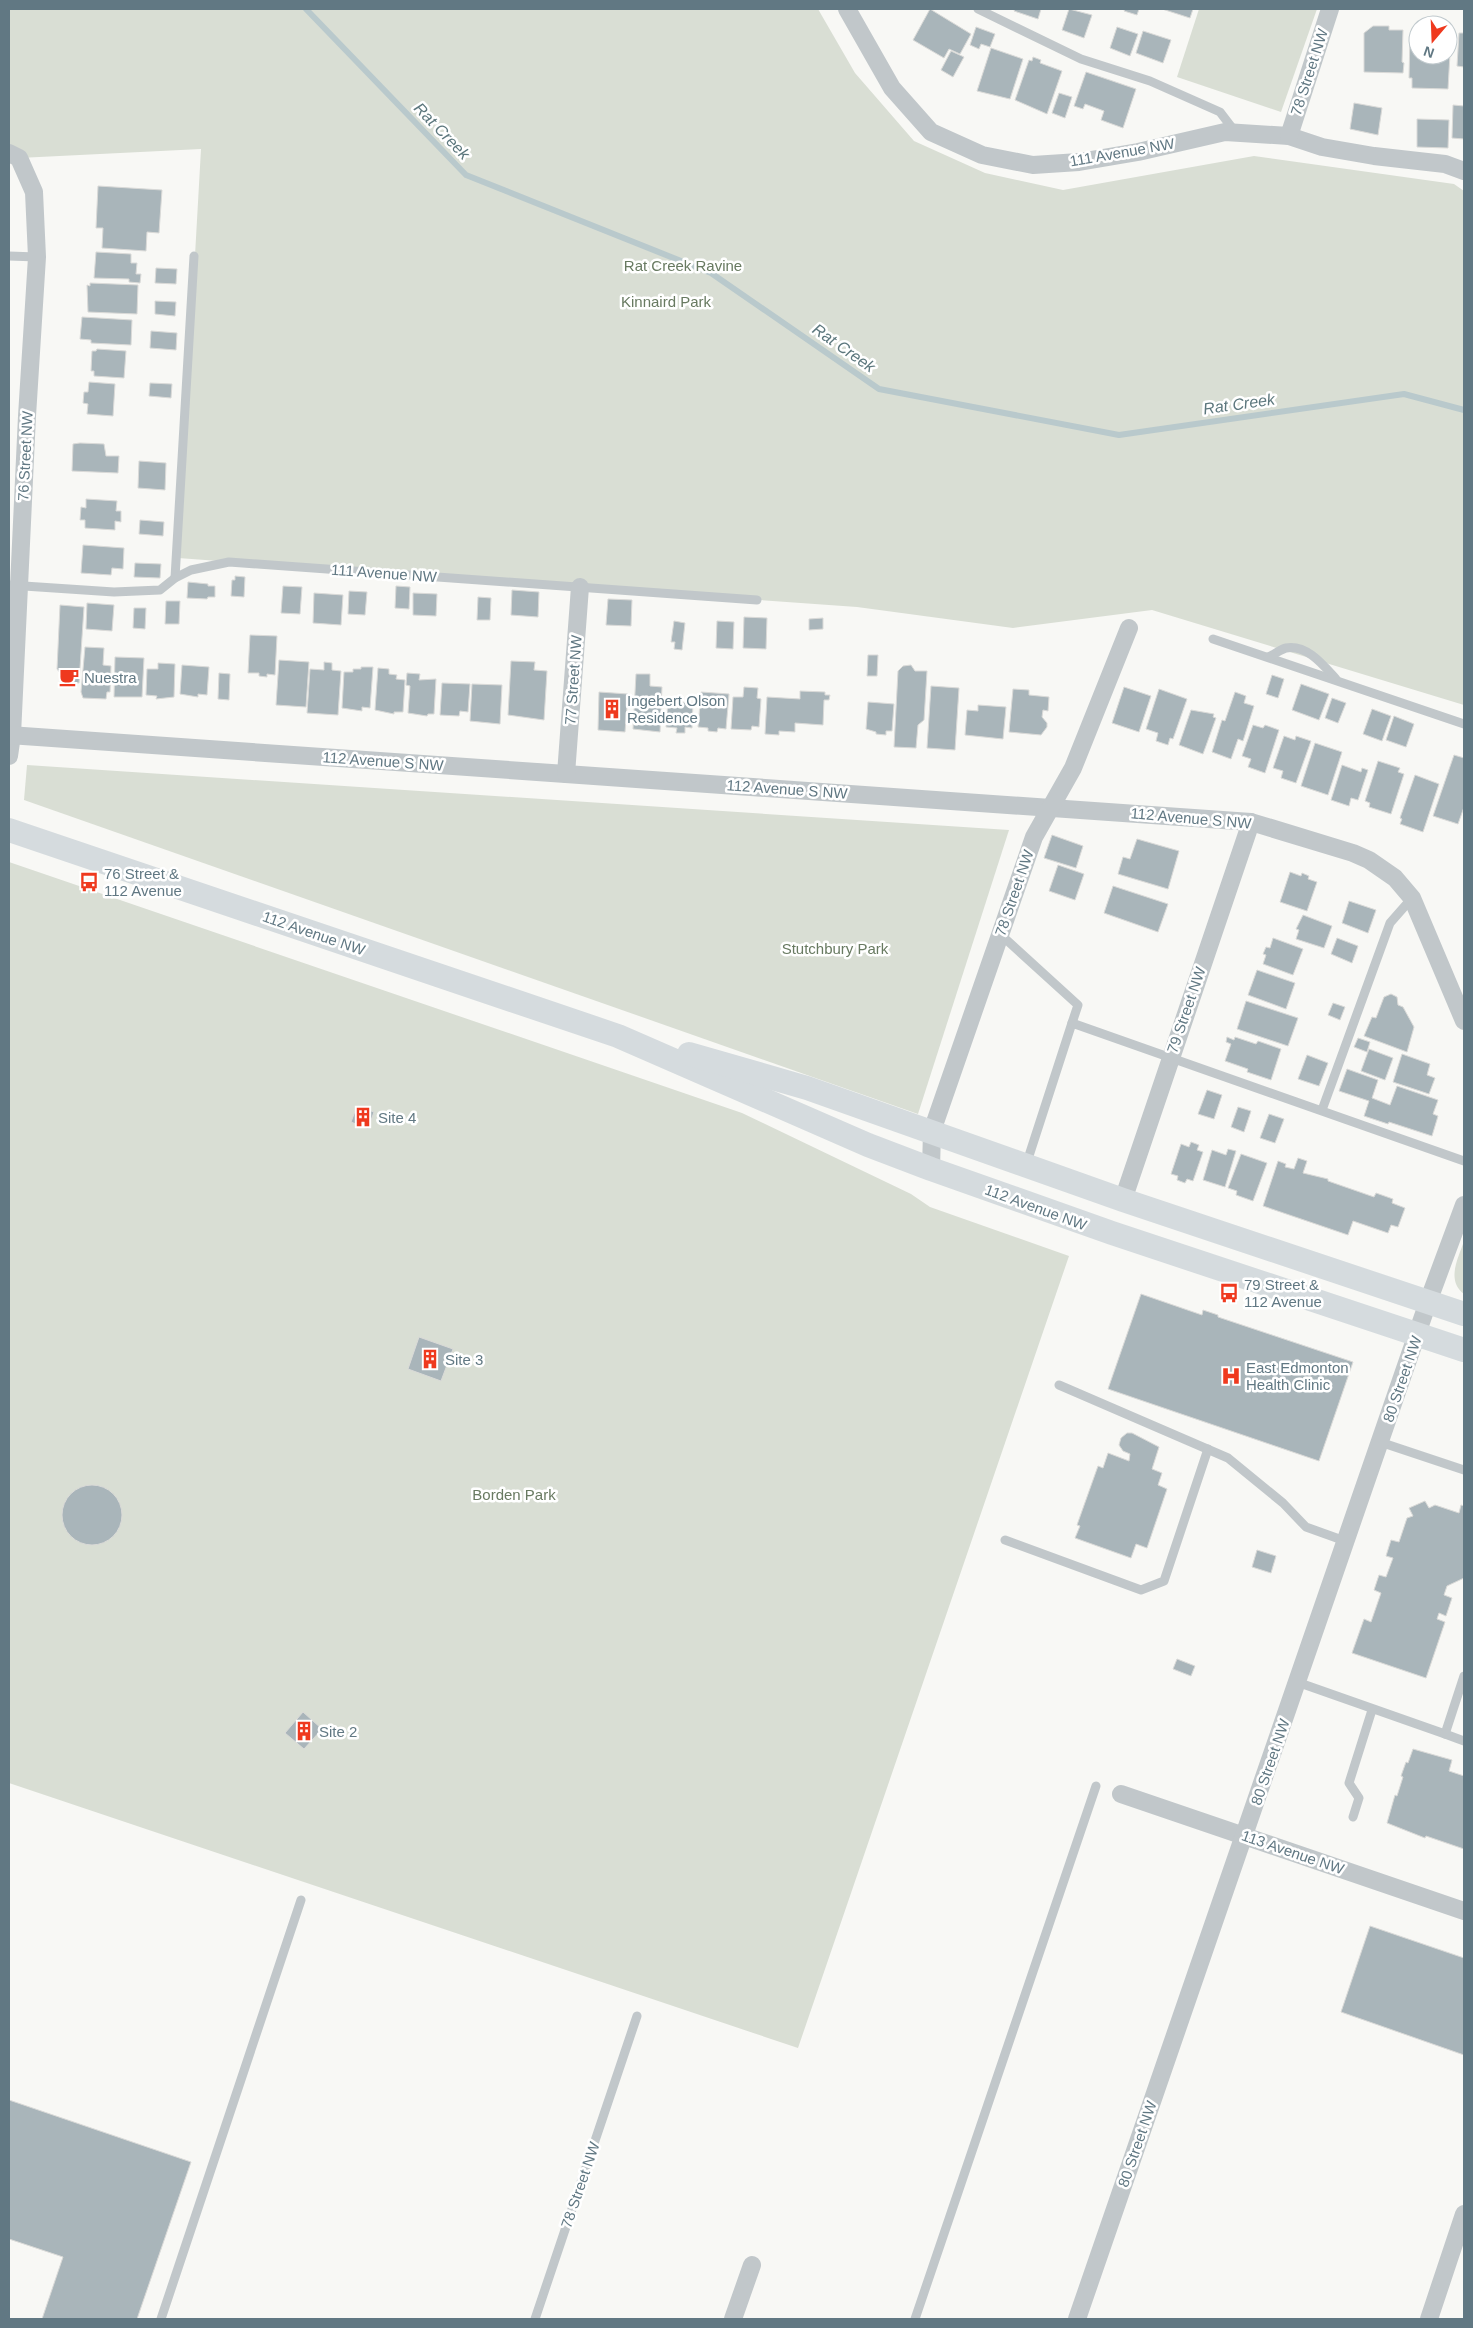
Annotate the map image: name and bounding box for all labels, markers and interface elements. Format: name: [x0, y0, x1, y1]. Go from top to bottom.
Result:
north arrow: [1408, 15, 1458, 65]
street label: 78 Street NW: [1287, 26, 1331, 117]
text: N: [1421, 43, 1436, 62]
water label: Rat Creek: [411, 99, 474, 164]
street label: 111 Avenue NW: [1068, 134, 1176, 170]
park label: Rat Creek Ravine: [624, 257, 742, 274]
park label: Kinnaird Park: [621, 293, 712, 310]
water label: Rat Creek: [810, 320, 879, 376]
water label: Rat Creek: [1202, 390, 1277, 417]
street label: 76 Street NW: [14, 410, 36, 501]
street label: 111 Avenue NW: [331, 561, 438, 585]
street label: 77 Street NW: [561, 634, 585, 725]
cafe icon: Nuestra: [58, 666, 80, 688]
place label: Nuestra: [84, 669, 137, 686]
place label: Ingebert Olson Residence: [627, 692, 725, 726]
building icon: Ingebert Olson Residence: [601, 698, 623, 720]
street label: 112 Avenue S NW: [322, 748, 445, 774]
street label: 112 Avenue S NW: [726, 776, 849, 802]
street label: 112 Avenue S NW: [1130, 804, 1253, 832]
street label: 78 Street NW: [991, 847, 1037, 938]
place label: 76 Street & 112 Avenue: [104, 865, 182, 899]
bus stop icon: 76 Street & 112 Avenue: [78, 871, 100, 893]
street label: 112 Avenue NW: [261, 908, 368, 959]
park label: Stutchbury Park: [782, 940, 889, 957]
street label: 79 Street NW: [1163, 964, 1209, 1055]
building icon: Site 4: [352, 1106, 374, 1128]
place label: Site 4: [378, 1109, 416, 1126]
street label: 112 Avenue NW: [983, 1181, 1090, 1234]
place label: 79 Street & 112 Avenue: [1244, 1276, 1322, 1310]
bus stop icon: 79 Street & 112 Avenue: [1218, 1282, 1240, 1304]
street label: 80 Street NW: [1379, 1333, 1425, 1424]
building icon: Site 3: [419, 1348, 441, 1370]
place label: Site 3: [445, 1351, 483, 1368]
place label: East Edmonton Health Clinic: [1246, 1359, 1349, 1393]
hospital icon: East Edmonton Health Clinic: [1220, 1365, 1242, 1387]
park label: Borden Park: [472, 1486, 556, 1503]
street label: 80 Street NW: [1247, 1716, 1293, 1807]
building icon: Site 2: [293, 1720, 315, 1742]
place label: Site 2: [319, 1723, 357, 1740]
street label: 113 Avenue NW: [1240, 1827, 1347, 1878]
street label: 80 Street NW: [1114, 2098, 1160, 2189]
street label: 78 Street NW: [557, 2139, 603, 2230]

